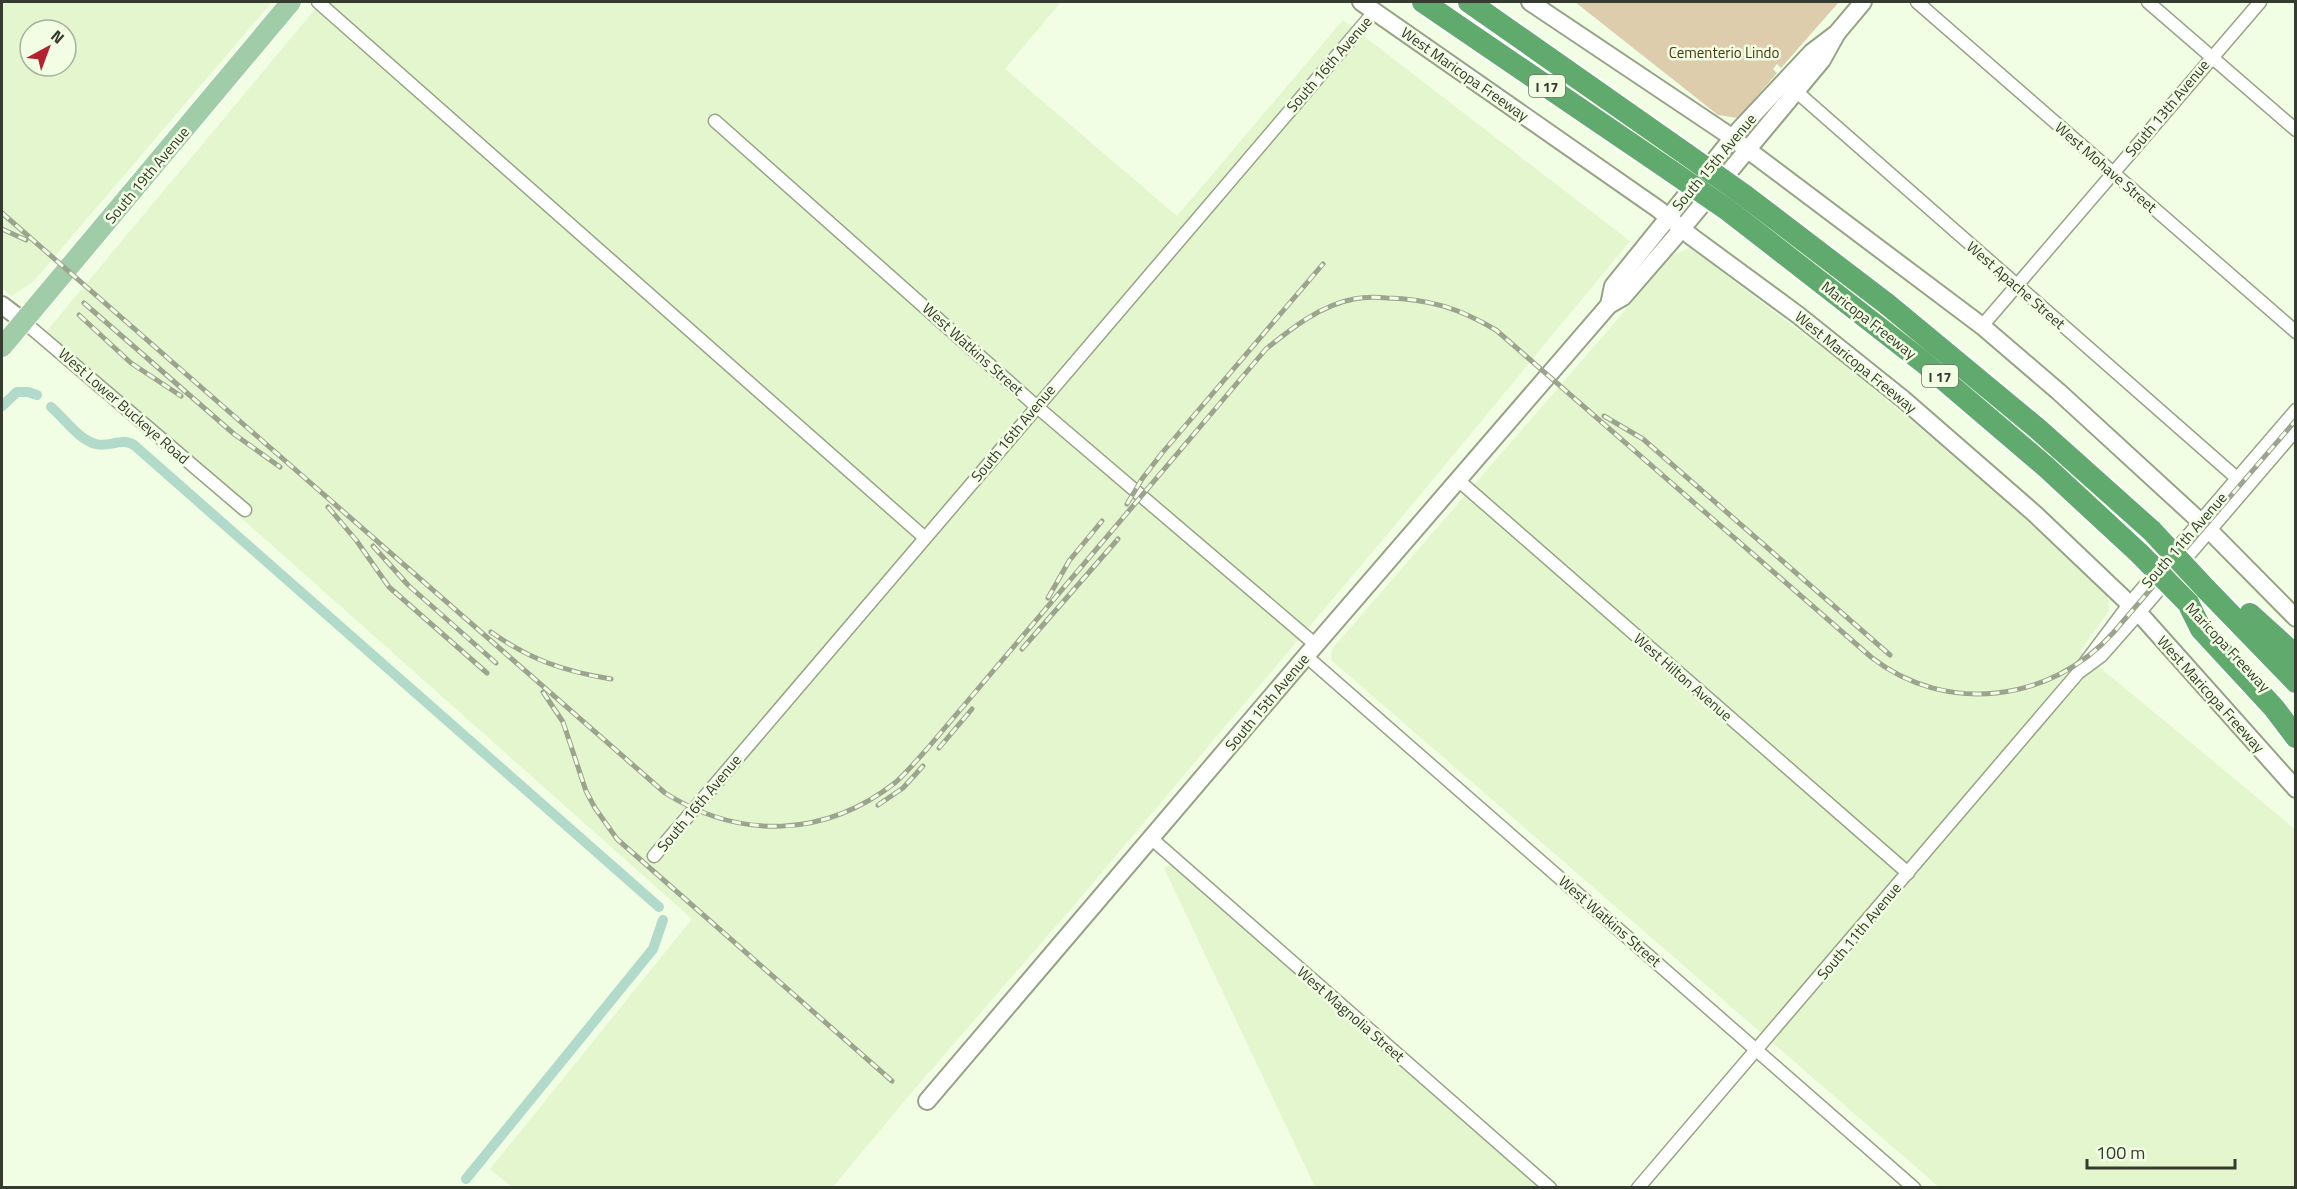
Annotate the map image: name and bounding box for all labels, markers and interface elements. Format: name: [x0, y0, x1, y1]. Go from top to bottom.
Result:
street label: South 16th Avenue: [1281, 11, 1377, 117]
north arrow: [18, 18, 78, 78]
street label: West Maricopa Freeway: [1396, 21, 1534, 127]
text: N: [46, 24, 70, 49]
park label: Cementerio Lindo: [1669, 41, 1779, 64]
street label: South 13th Avenue: [2119, 54, 2215, 162]
road number: I 17: [1529, 75, 1565, 97]
street label: South 15th Avenue: [1666, 108, 1762, 216]
street label: West Mohave Street: [2050, 116, 2163, 218]
street label: South 19th Avenue: [99, 121, 195, 229]
street label: West Apache Street: [1961, 235, 2071, 335]
street label: Maricopa Freeway: [1816, 275, 1922, 365]
street label: West Watkins Street: [917, 297, 1029, 401]
street label: West Maricopa Freeway: [1790, 305, 1922, 419]
street label: West Lower Buckeye Road: [53, 342, 195, 470]
road number: I 17: [1922, 365, 1958, 387]
street label: South 16th Avenue: [965, 379, 1061, 487]
street label: South 11th Avenue: [2136, 487, 2232, 593]
street label: Maricopa Freeway: [2180, 597, 2276, 697]
street label: West Hilton Avenue: [1628, 627, 1738, 727]
street label: West Maricopa Freeway: [2152, 630, 2270, 758]
street label: South 15th Avenue: [1219, 648, 1315, 756]
street label: South 16th Avenue: [651, 749, 747, 857]
street label: West Watkins Street: [1554, 870, 1667, 973]
street label: South 11th Avenue: [1811, 877, 1907, 985]
street label: West Magnolia Street: [1292, 961, 1410, 1068]
scale bar: [2087, 1132, 2236, 1170]
text: 100 m: [2096, 1139, 2145, 1166]

